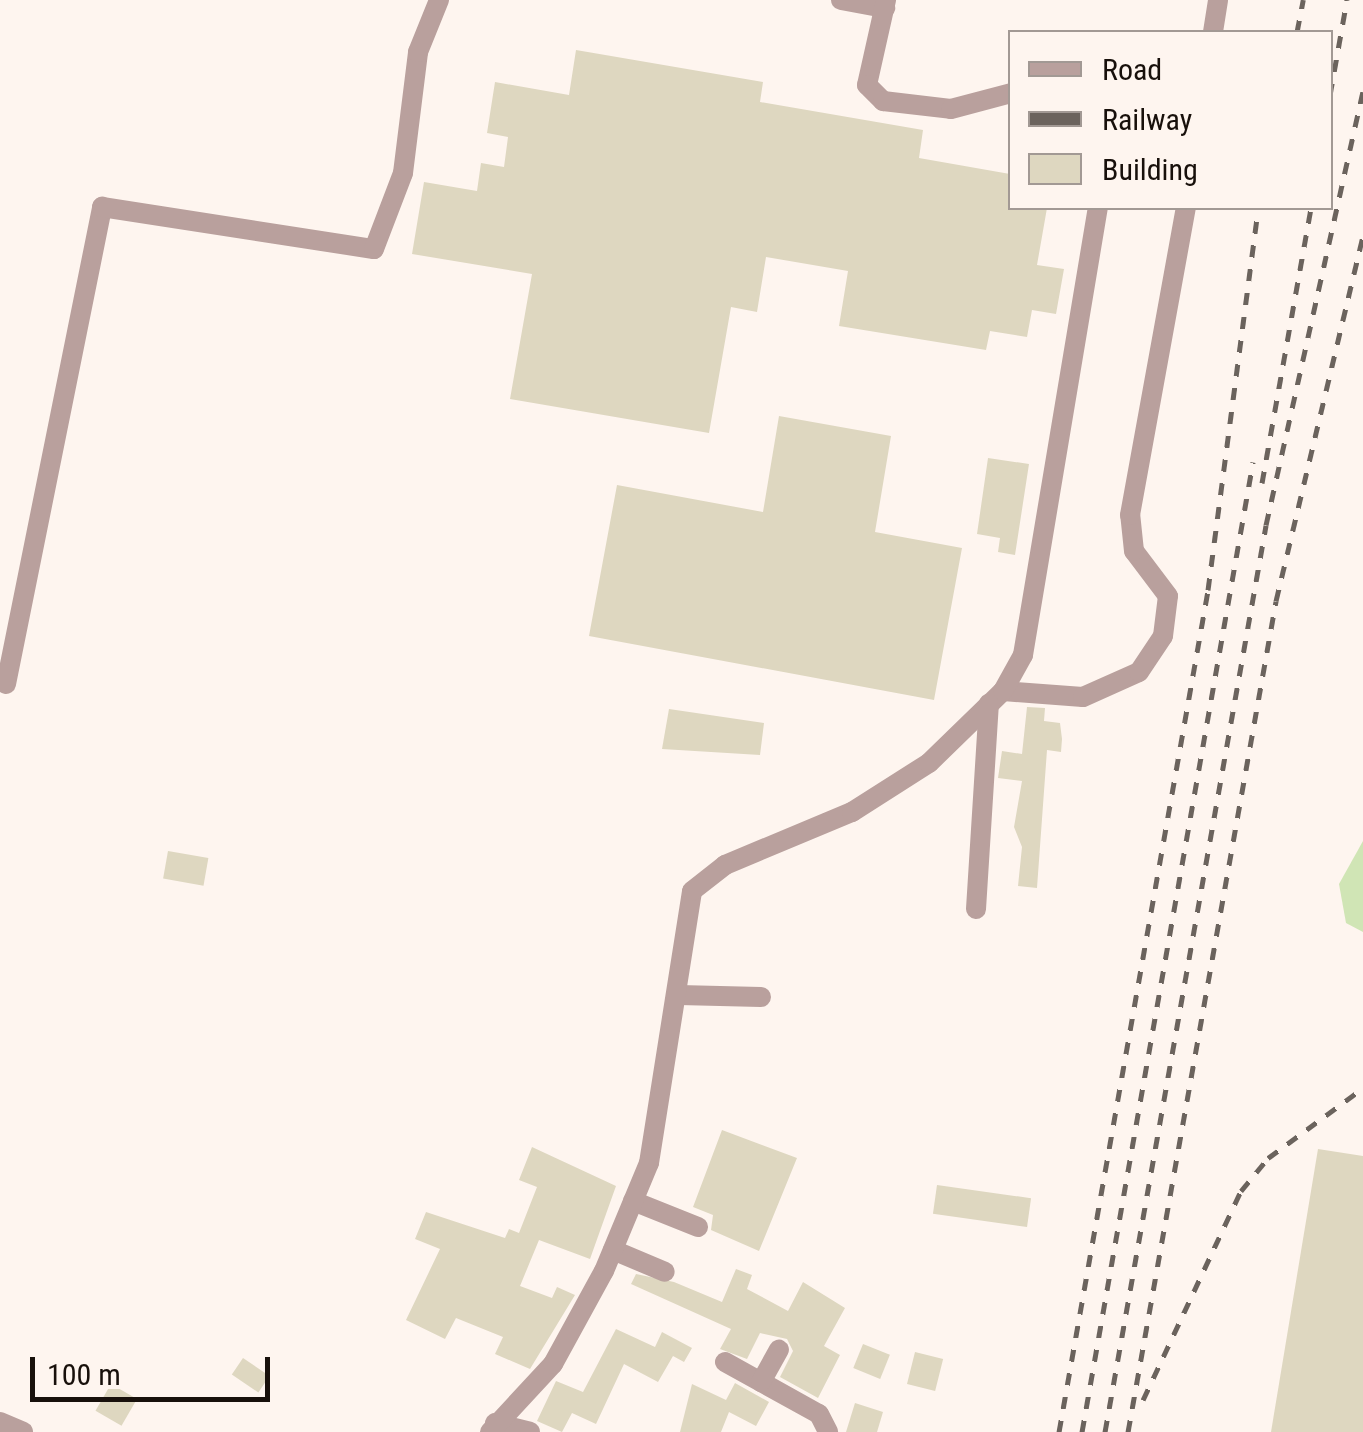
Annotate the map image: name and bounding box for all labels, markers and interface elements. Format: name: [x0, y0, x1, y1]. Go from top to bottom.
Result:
legend: [1008, 30, 1333, 210]
text: Road: [1102, 52, 1162, 87]
text: Railway: [1102, 102, 1192, 137]
text: Building: [1102, 152, 1198, 187]
scale bar: [35, 1337, 275, 1399]
text: 100 m: [47, 1357, 121, 1392]

